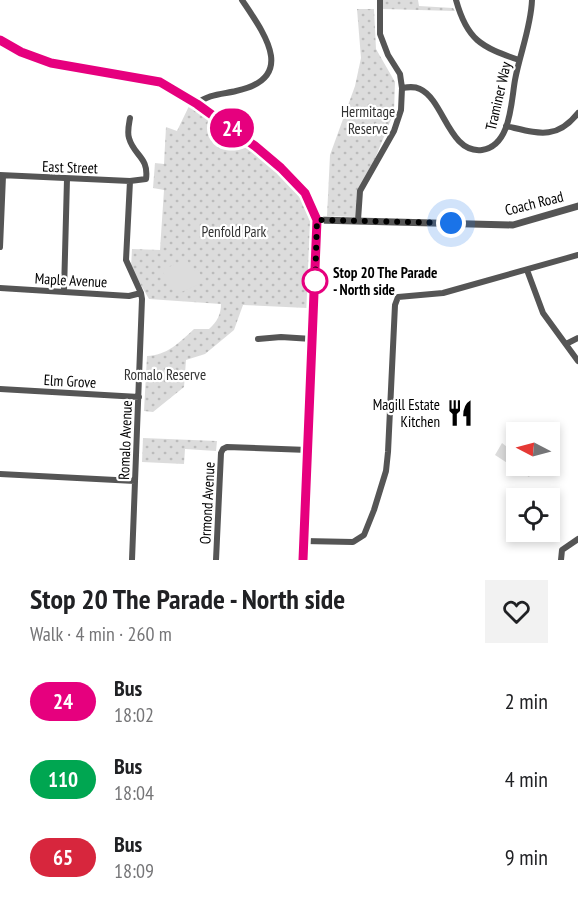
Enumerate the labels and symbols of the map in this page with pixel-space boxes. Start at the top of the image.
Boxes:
street label: Traminer Way [481,60,515,132]
park label: Hermitage Reserve [341,102,395,138]
line badge: 24 [205,108,259,148]
street label: East Street [42,157,98,177]
street label: Coach Road [503,187,565,219]
your location [436,208,466,238]
park label: Penfold Park [202,222,267,241]
place label: Stop 20 The Parade - North side [333,263,437,299]
marker: Stop 20 The Parade - North side [302,268,328,294]
street label: Maple Avenue [34,269,108,291]
park label: Romalo Reserve [124,365,206,384]
street label: Elm Grove [43,370,97,392]
place label: Magill Estate Kitchen [373,395,440,431]
restaurant icon: Magill Estate Kitchen [445,398,475,428]
street label: Romalo Avenue [114,400,136,480]
north arrow [506,422,560,476]
street label: Ormond Avenue [195,461,219,545]

